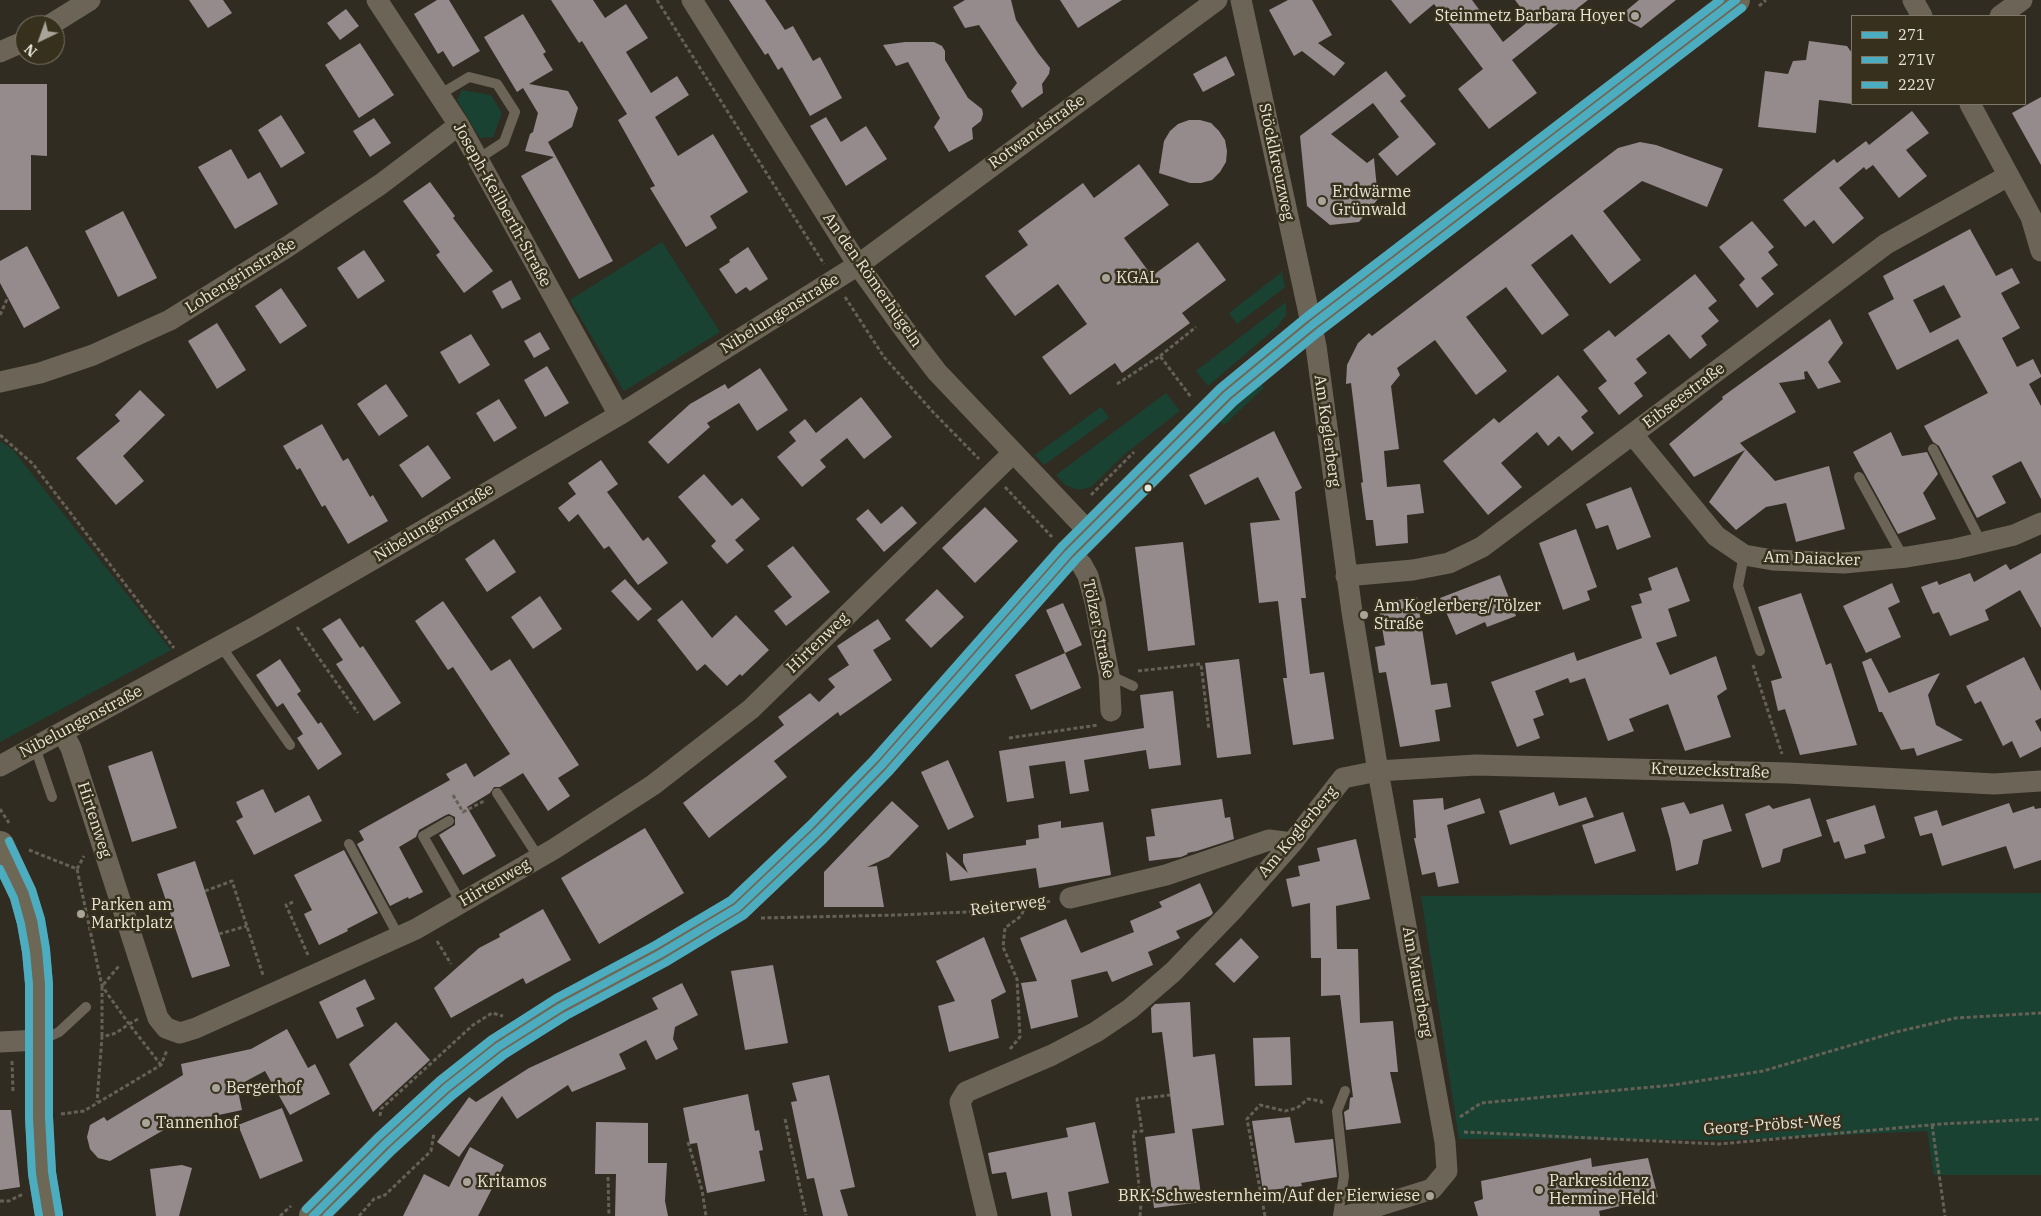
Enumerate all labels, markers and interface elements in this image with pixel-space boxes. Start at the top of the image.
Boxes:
place label: Steinmetz Barbara Hoyer [1435,6,1625,26]
marker: Steinmetz Barbara Hoyer [1629,10,1641,22]
north arrow [15,15,65,65]
legend [1851,15,2026,105]
text: 271 [1898,25,1925,44]
text: N [20,40,41,61]
text: 271V [1898,50,1935,69]
text: 222V [1898,75,1935,94]
street label: Rotwandstraße [985,91,1089,173]
street label: Stöcklkreuzweg [1254,102,1298,222]
street label: Joseph-Keilberth-Straße [449,120,555,290]
place label: Erdwärme Grünwald [1332,182,1411,220]
marker: Erdwärme Grünwald [1316,195,1328,207]
street label: An den Römerhügeln [818,209,926,351]
street label: Lohengrinstraße [182,234,300,318]
place label: KGAL [1116,268,1159,288]
street label: Nibelungenstraße [717,270,843,358]
marker: KGAL [1100,272,1112,284]
street label: Eibseestraße [1639,359,1729,433]
street label: Am Koglerberg [1310,374,1344,488]
street label: Nibelungenstraße [371,480,497,566]
unlabelled marker [1143,483,1153,493]
street label: Am Daiacker [1763,548,1861,570]
street label: Tölzer Straße [1078,578,1118,680]
place label: Am Koglerberg/Tölzer Straße [1374,596,1541,634]
street label: Hirtenweg [783,609,853,677]
marker: Am Koglerberg/Tölzer Straße [1358,609,1370,621]
street label: Nibelungenstraße [16,682,146,762]
street label: Kreuzeckstraße [1650,759,1770,783]
street label: Hirtenweg [73,780,115,860]
street label: Am Koglerberg [1254,782,1342,882]
street label: Hirtenweg [456,855,534,911]
street label: Reiterweg [969,892,1047,920]
place label: Parken am Marktplatz [91,895,173,933]
marker: Parken am Marktplatz [75,908,87,920]
street label: Am Mauerberg [1398,925,1436,1039]
place label: Bergerhof [226,1078,301,1098]
marker: Bergerhof [210,1082,222,1094]
street label: Georg-Pröbst-Weg [1703,1111,1841,1139]
place label: Tannenhof [156,1113,238,1133]
marker: Tannenhof [140,1117,152,1129]
place label: Parkresidenz Hermine Held [1549,1171,1656,1209]
place label: Kritamos [477,1172,547,1192]
marker: Kritamos [461,1176,473,1188]
marker: Parkresidenz Hermine Held [1533,1184,1545,1196]
place label: BRK-Schwesternheim/Auf der Eierwiese [1118,1186,1420,1206]
marker: BRK-Schwesternheim/Auf der Eierwiese [1424,1190,1436,1202]

